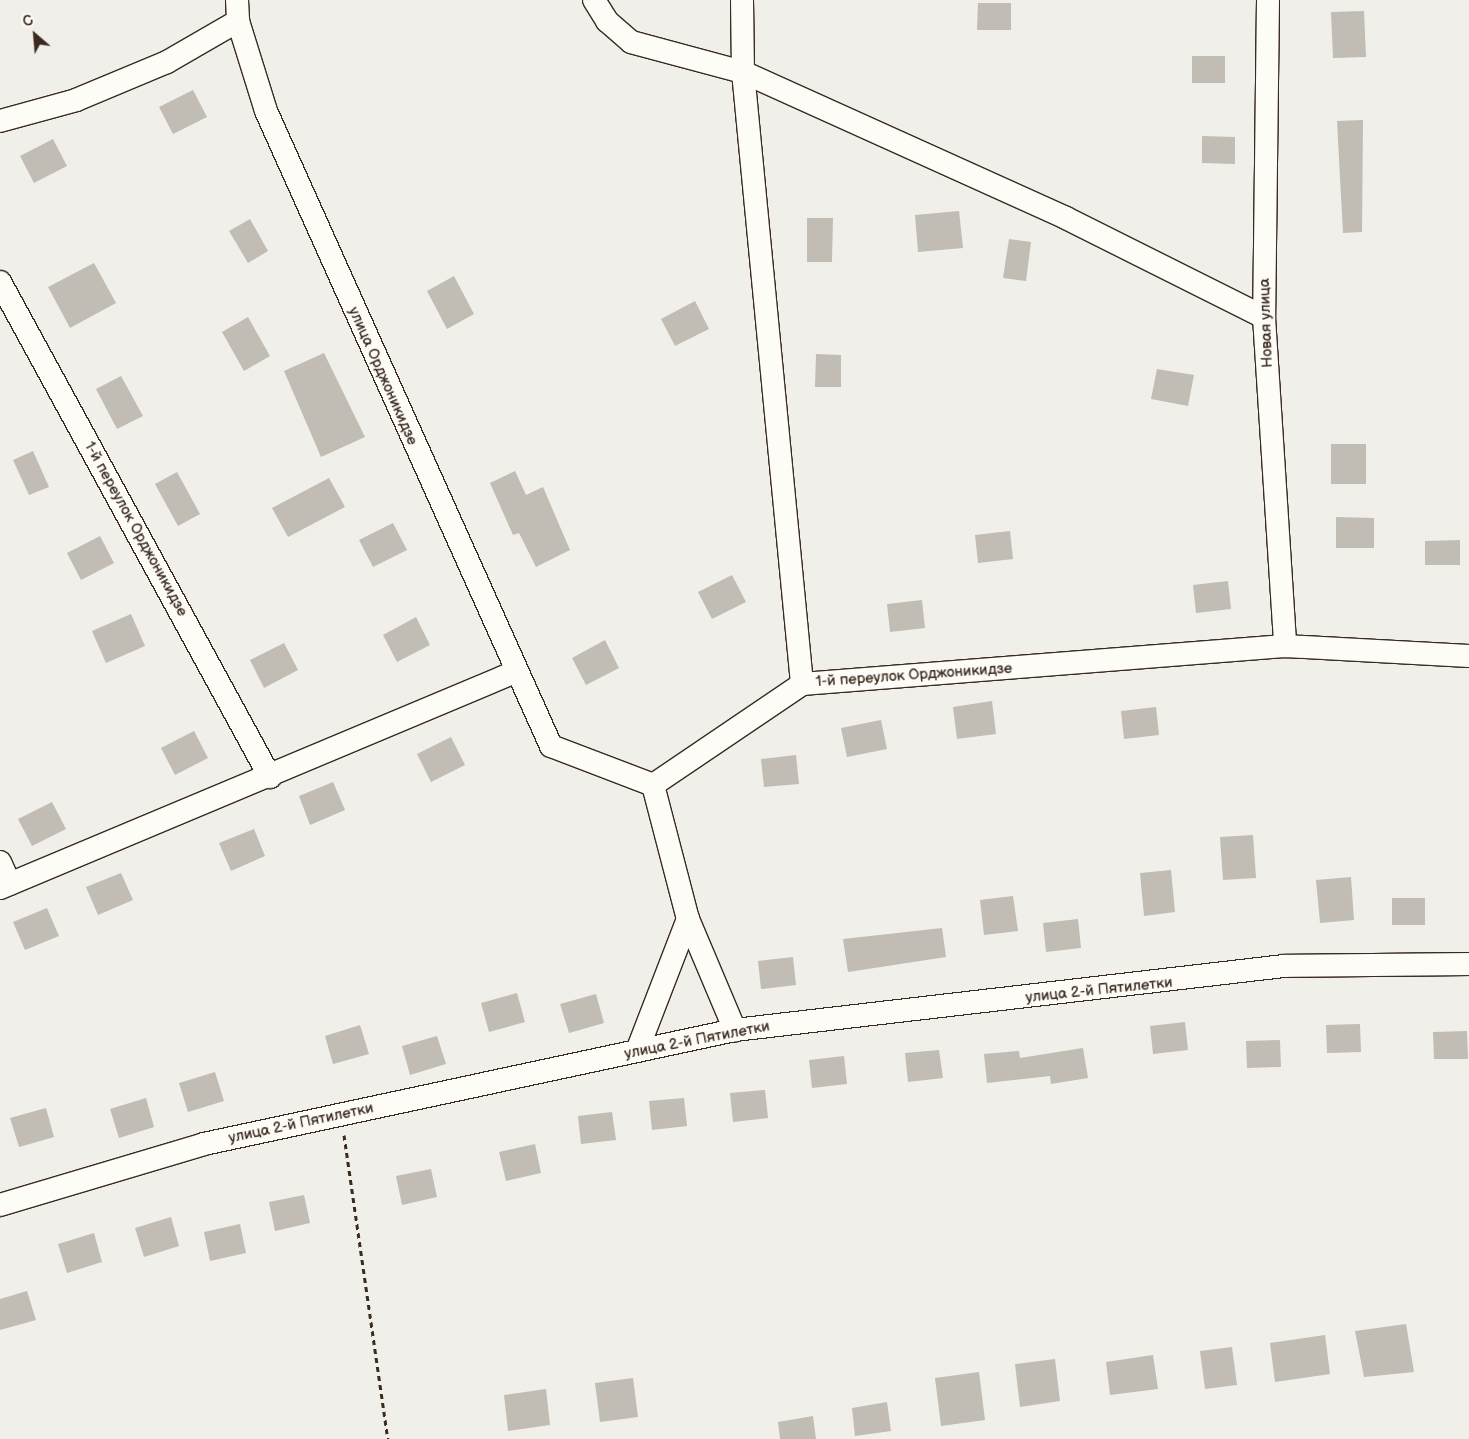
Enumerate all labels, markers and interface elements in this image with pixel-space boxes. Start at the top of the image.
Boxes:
north arrow [10,10,60,60]
text: С [20,11,36,31]
street label: Новая улица [1255,278,1277,368]
street label: улица Орджоникидзе [344,304,422,448]
street label: 1-й переулок Орджоникидзе [80,439,192,619]
street label: 1-й переулок Орджоникидзе [815,659,1013,691]
street label: улица 2-й Пятилетки [1025,973,1173,1007]
street label: улица 2-й Пятилетки [623,1017,771,1063]
street label: улица 2-й Пятилетки [227,1099,375,1147]

